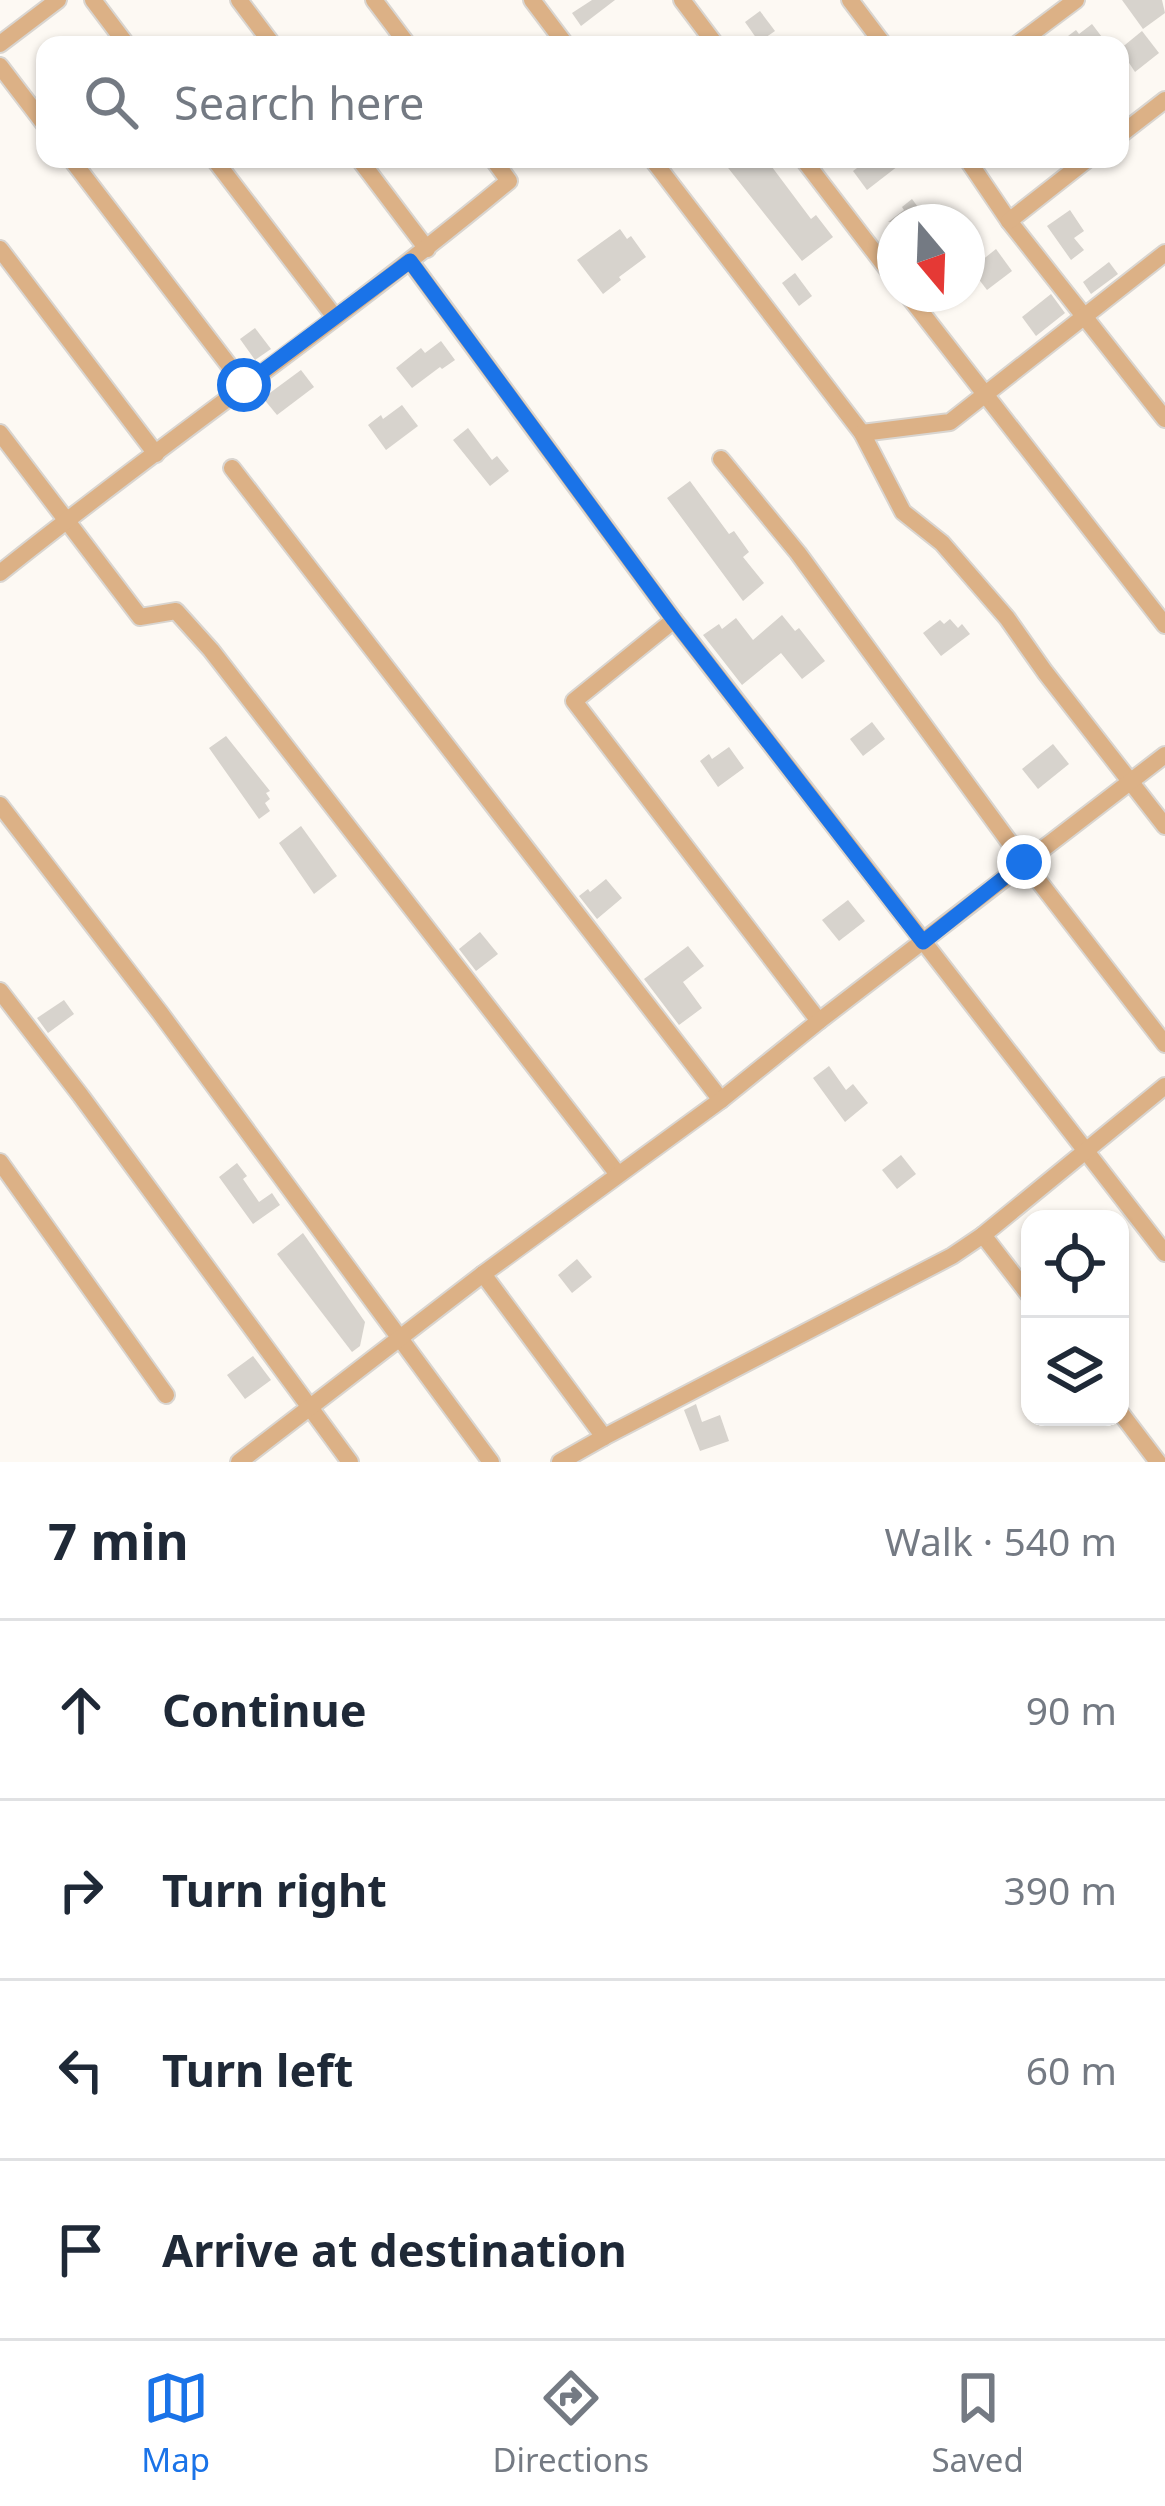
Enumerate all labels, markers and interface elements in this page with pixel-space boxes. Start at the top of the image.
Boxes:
search box [36,36,1129,168]
icon: search [78,69,144,135]
text: Search here [174,72,424,133]
north arrow [877,204,985,312]
route start [217,358,271,412]
route end [997,835,1051,889]
map controls [1021,1210,1129,1426]
button: locate [1021,1210,1129,1318]
button: layers [1021,1318,1129,1426]
text: 7 min [48,1505,189,1575]
text: Walk · 540 m [884,1514,1117,1567]
icon: ahead [48,1677,114,1743]
text: Continue [162,1679,367,1740]
text: 90 m [1026,1683,1117,1736]
icon: right [48,1857,114,1923]
text: Turn right [162,1859,387,1920]
text: 390 m [1003,1863,1117,1916]
icon: left [48,2037,114,2103]
text: Turn left [162,2039,353,2100]
text: 60 m [1026,2043,1117,2096]
icon: arrive [48,2217,114,2283]
text: Arrive at destination [162,2219,627,2280]
tab: Map [141,2365,210,2482]
tab: Directions [492,2365,649,2482]
tab: Saved [931,2365,1024,2482]

